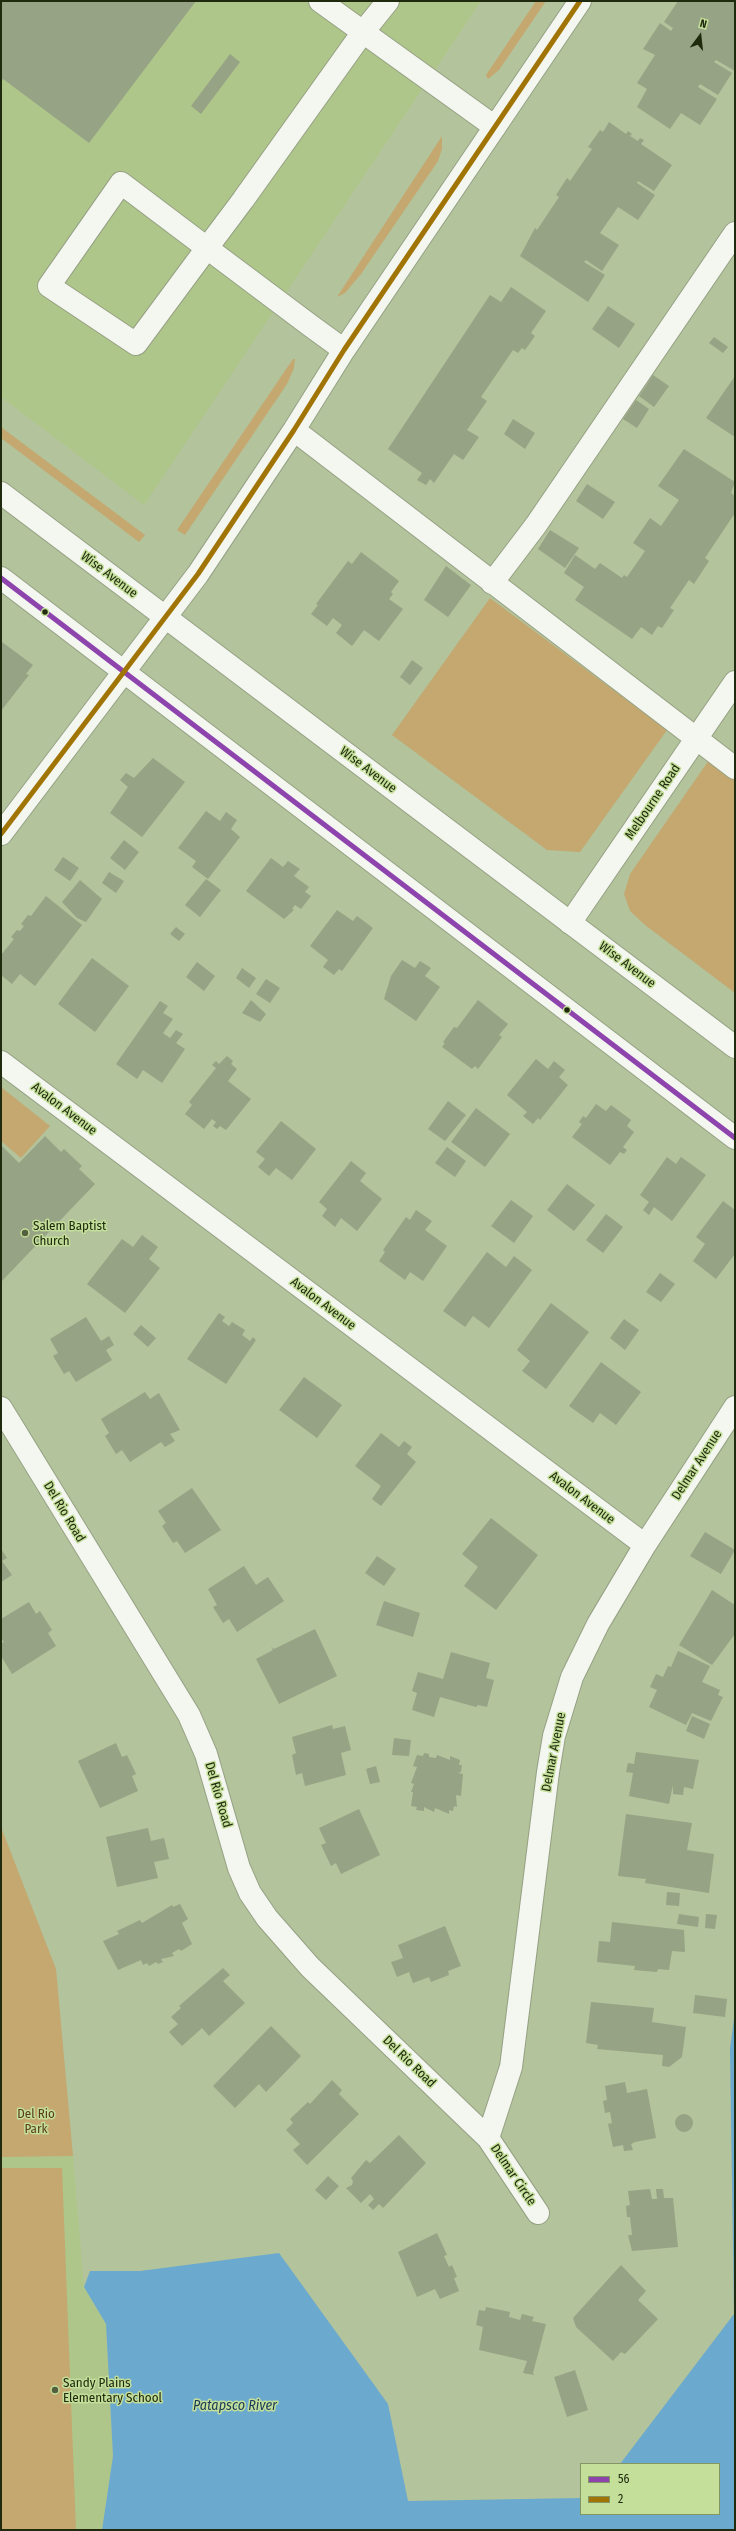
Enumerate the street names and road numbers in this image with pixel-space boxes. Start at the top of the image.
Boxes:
street label: Wise Avenue [78,549,140,601]
street label: Wise Avenue [337,744,399,796]
street label: Melbourne Road [622,761,684,843]
street label: Wise Avenue [596,939,658,991]
street label: Avalon Avenue [28,1079,100,1139]
street label: Avalon Avenue [287,1274,359,1334]
street label: Delmar Avenue [669,1427,725,1503]
street label: Avalon Avenue [546,1468,618,1528]
street label: Del Rio Road [40,1479,88,1545]
street label: Delmar Avenue [539,1711,569,1793]
street label: Del Rio Road [201,1760,235,1830]
street label: Del Rio Road [379,2033,439,2091]
street label: Delmar Circle [487,2141,539,2209]

